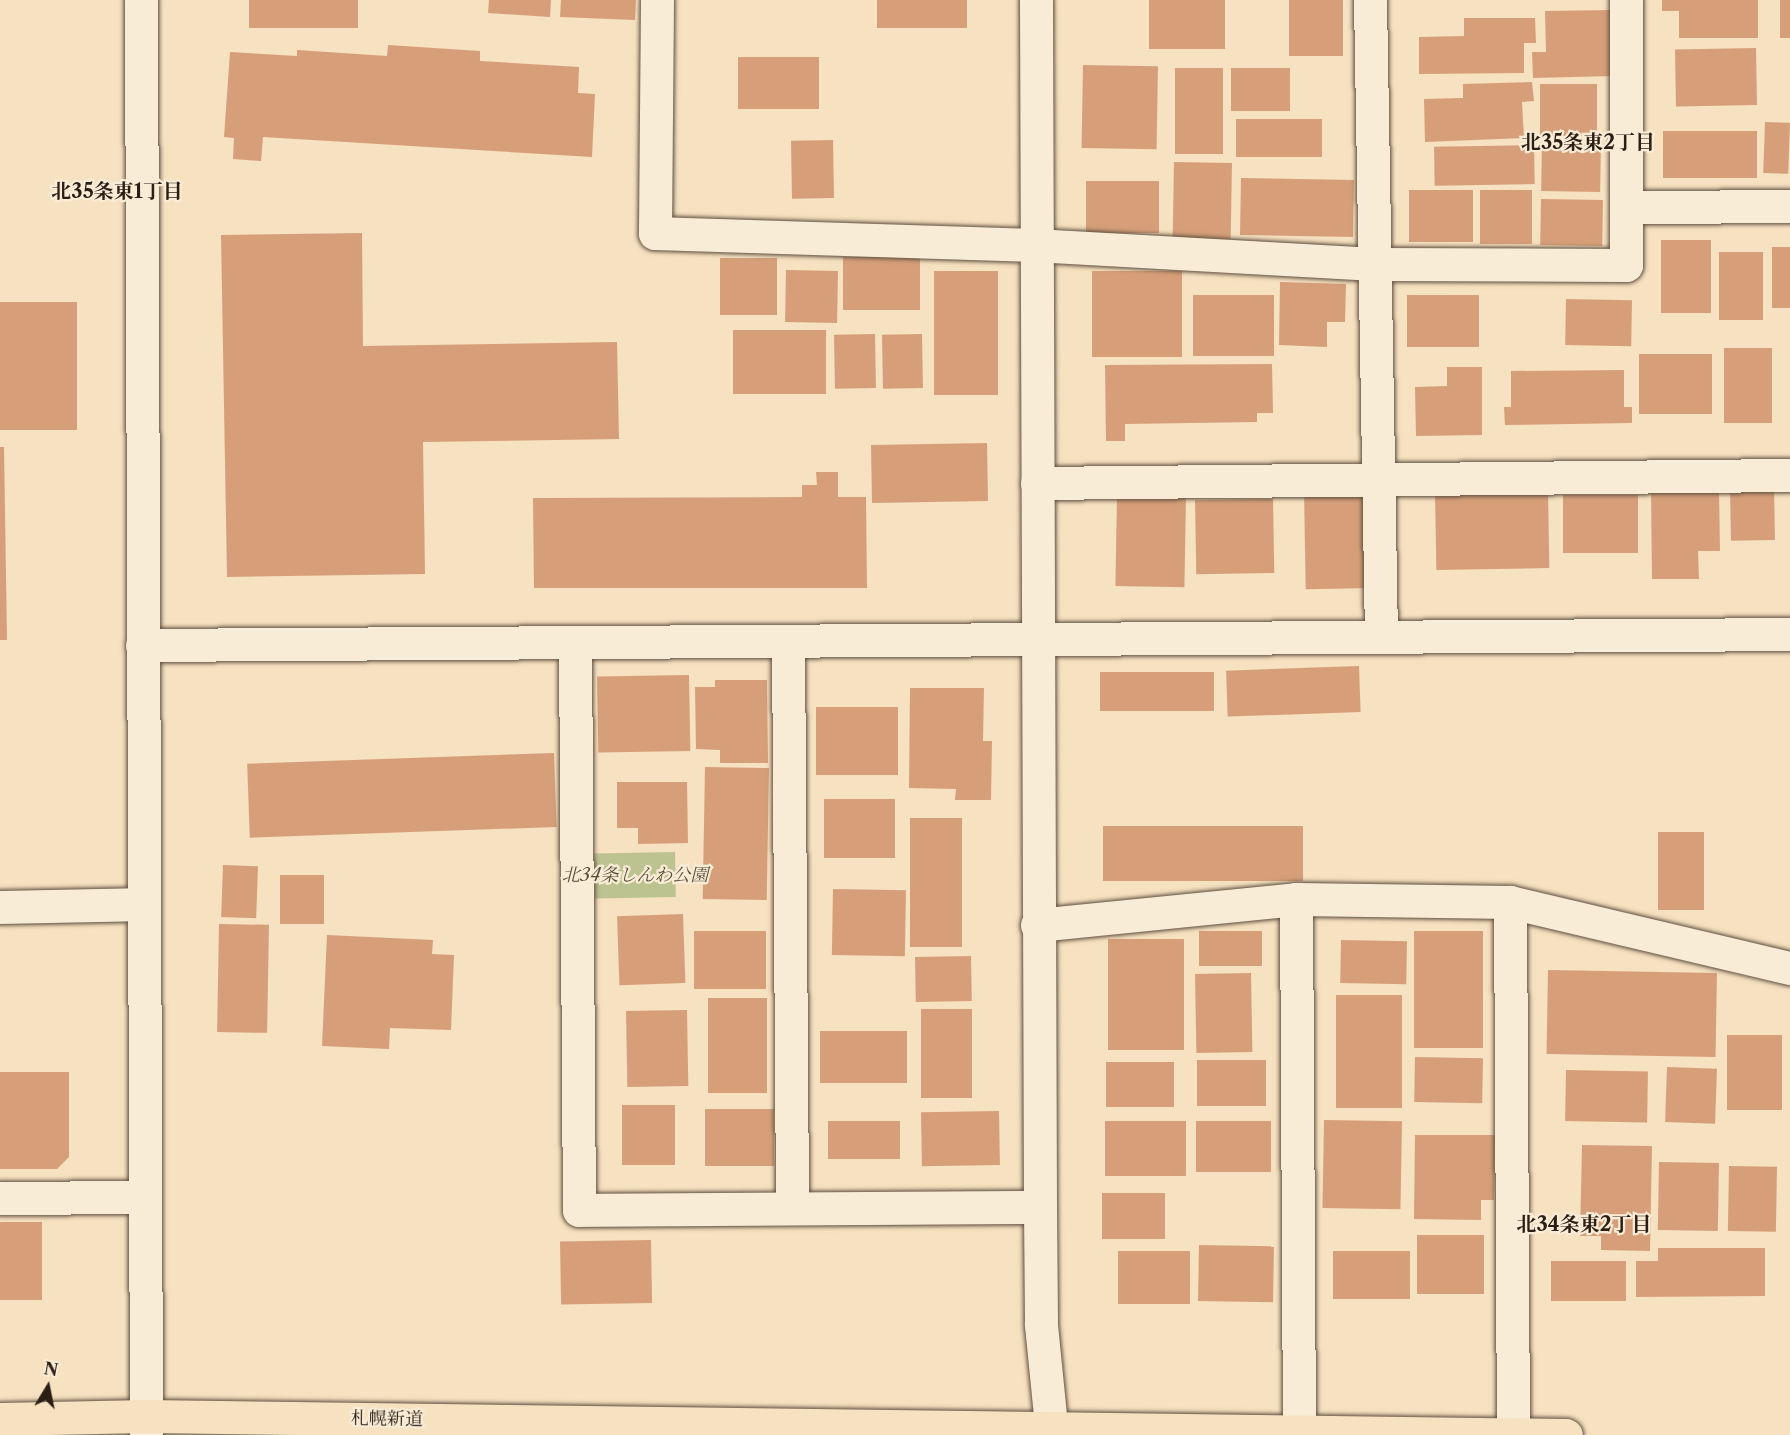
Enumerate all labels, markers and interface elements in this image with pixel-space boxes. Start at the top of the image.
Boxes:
district label: 北35条東2丁目 [1521,130,1655,154]
district label: 北35条東1丁目 [51,179,183,203]
park label: 北34条しんわ公園 [562,864,708,886]
district label: 北34条東2丁目 [1517,1212,1651,1236]
north arrow [18,1357,78,1417]
text: N [43,1358,60,1380]
street label: 札幌新道 [351,1408,423,1430]

